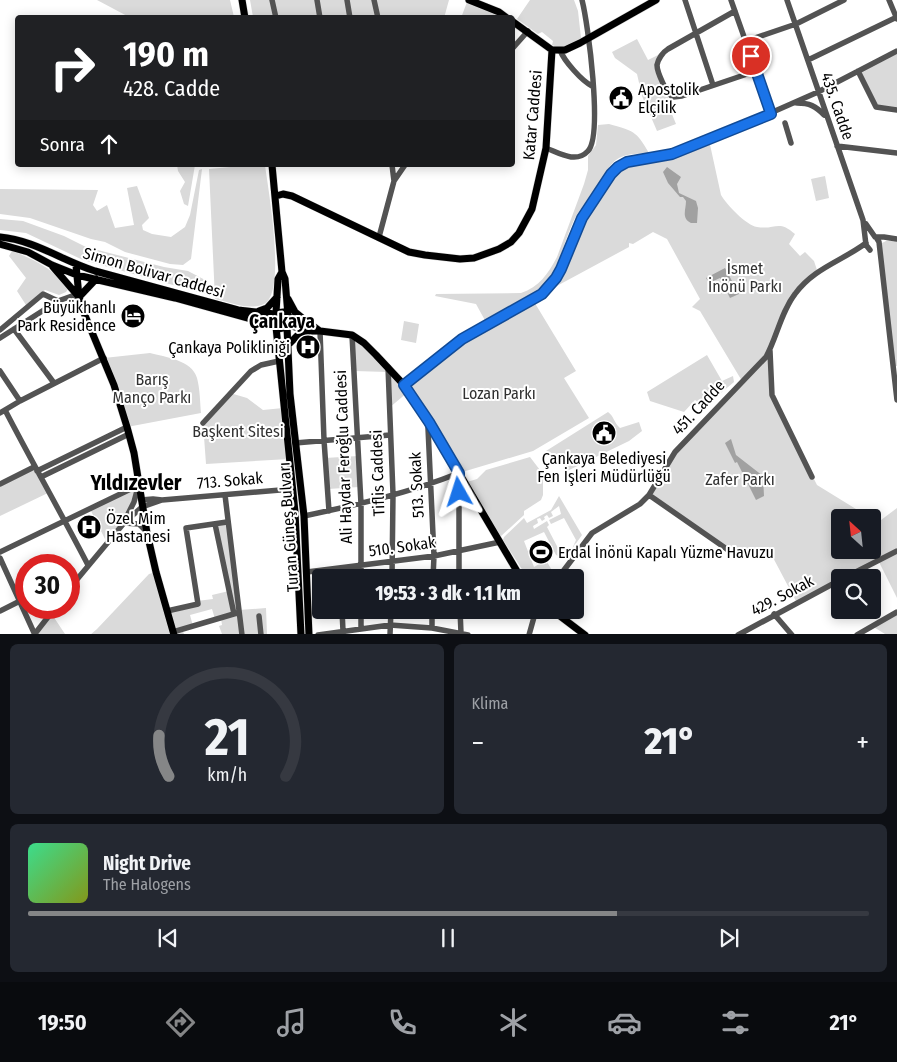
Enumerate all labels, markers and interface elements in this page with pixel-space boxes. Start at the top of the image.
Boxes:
text: 190 m [123,33,209,75]
icon: right [40,35,105,100]
pin [730,35,772,77]
icon: arrive [737,42,765,70]
street label: Katar Caddesi [519,69,546,161]
street label: 435. Cadde [817,70,858,142]
text: 428. Cadde [123,75,220,102]
place label: Apostolik Elçilik [638,80,700,117]
public building icon: Apostolik Elçilik [608,85,634,111]
icon: ahead [95,130,123,158]
text: Sonra [40,133,85,156]
street label: Simon Bolivar Caddesi [81,243,227,302]
park label: İsmet İnönü Parkı [708,259,782,296]
place label: Büyükhanlı Park Residence [17,298,116,335]
hotel icon: Büyükhanlı Park Residence [120,303,146,329]
district label: Çankaya [249,310,315,334]
hospital icon: Çankaya Polikliniği [295,334,321,360]
place label: Çankaya Polikliniği [168,338,290,358]
park label: Barış Manço Parkı [113,370,191,407]
street label: Ali Haydar Feroğlu Caddesi [331,370,356,544]
street label: 451. Cadde [668,376,729,439]
park label: Lozan Parkı [462,384,536,403]
public building icon: Çankaya Belediyesi Fen İşleri Müdürlüğü [591,420,617,446]
park label: Başkent Sitesi [192,422,284,441]
street label: Tiflis Caddesi [366,429,389,517]
place label: Çankaya Belediyesi Fen İşleri Müdürlüğü [537,449,671,486]
street label: 513. Sokak [405,451,428,518]
street label: Turan Güneş Bulvarı [274,461,303,593]
position arrow [432,465,484,517]
street label: 713. Sokak [196,468,264,493]
district label: Yıldızevler [89,470,182,496]
park label: Zafer Parkı [705,470,775,489]
place label: Özel Mim Hastanesi [106,509,170,546]
north arrow [831,509,881,559]
map controls [831,509,881,619]
hospital icon: Özel Mim Hastanesi [76,514,102,540]
street label: 510. Sokak [367,532,437,561]
sports icon: Erdal İnönü Kapalı Yüzme Havuzu [528,539,554,565]
place label: Erdal İnönü Kapalı Yüzme Havuzu [558,543,774,562]
speed limit sign: 30 [15,554,80,619]
button: search [831,569,881,619]
street label: 429. Sokak [748,571,817,620]
text: 19:53 · 3 dk · 1.1 km [375,582,521,605]
text: Klima [472,694,508,713]
text: 21 [203,706,249,769]
text: 21° [644,718,696,764]
text: − [472,726,484,759]
text: + [856,726,869,759]
text: km/h [207,764,247,786]
text: Night Drive [103,852,191,875]
text: The Halogens [103,875,191,894]
icon: previous [154,924,182,952]
icon: pause [434,924,462,952]
icon: next [715,924,743,952]
icon: directions [163,1005,198,1040]
icon: music [274,1005,309,1040]
icon: phone [385,1005,420,1040]
icon: climate [496,1005,531,1040]
icon: car [607,1005,642,1040]
icon: filters [718,1005,753,1040]
text: 19:50 [38,1009,87,1036]
text: 21° [829,1009,859,1036]

